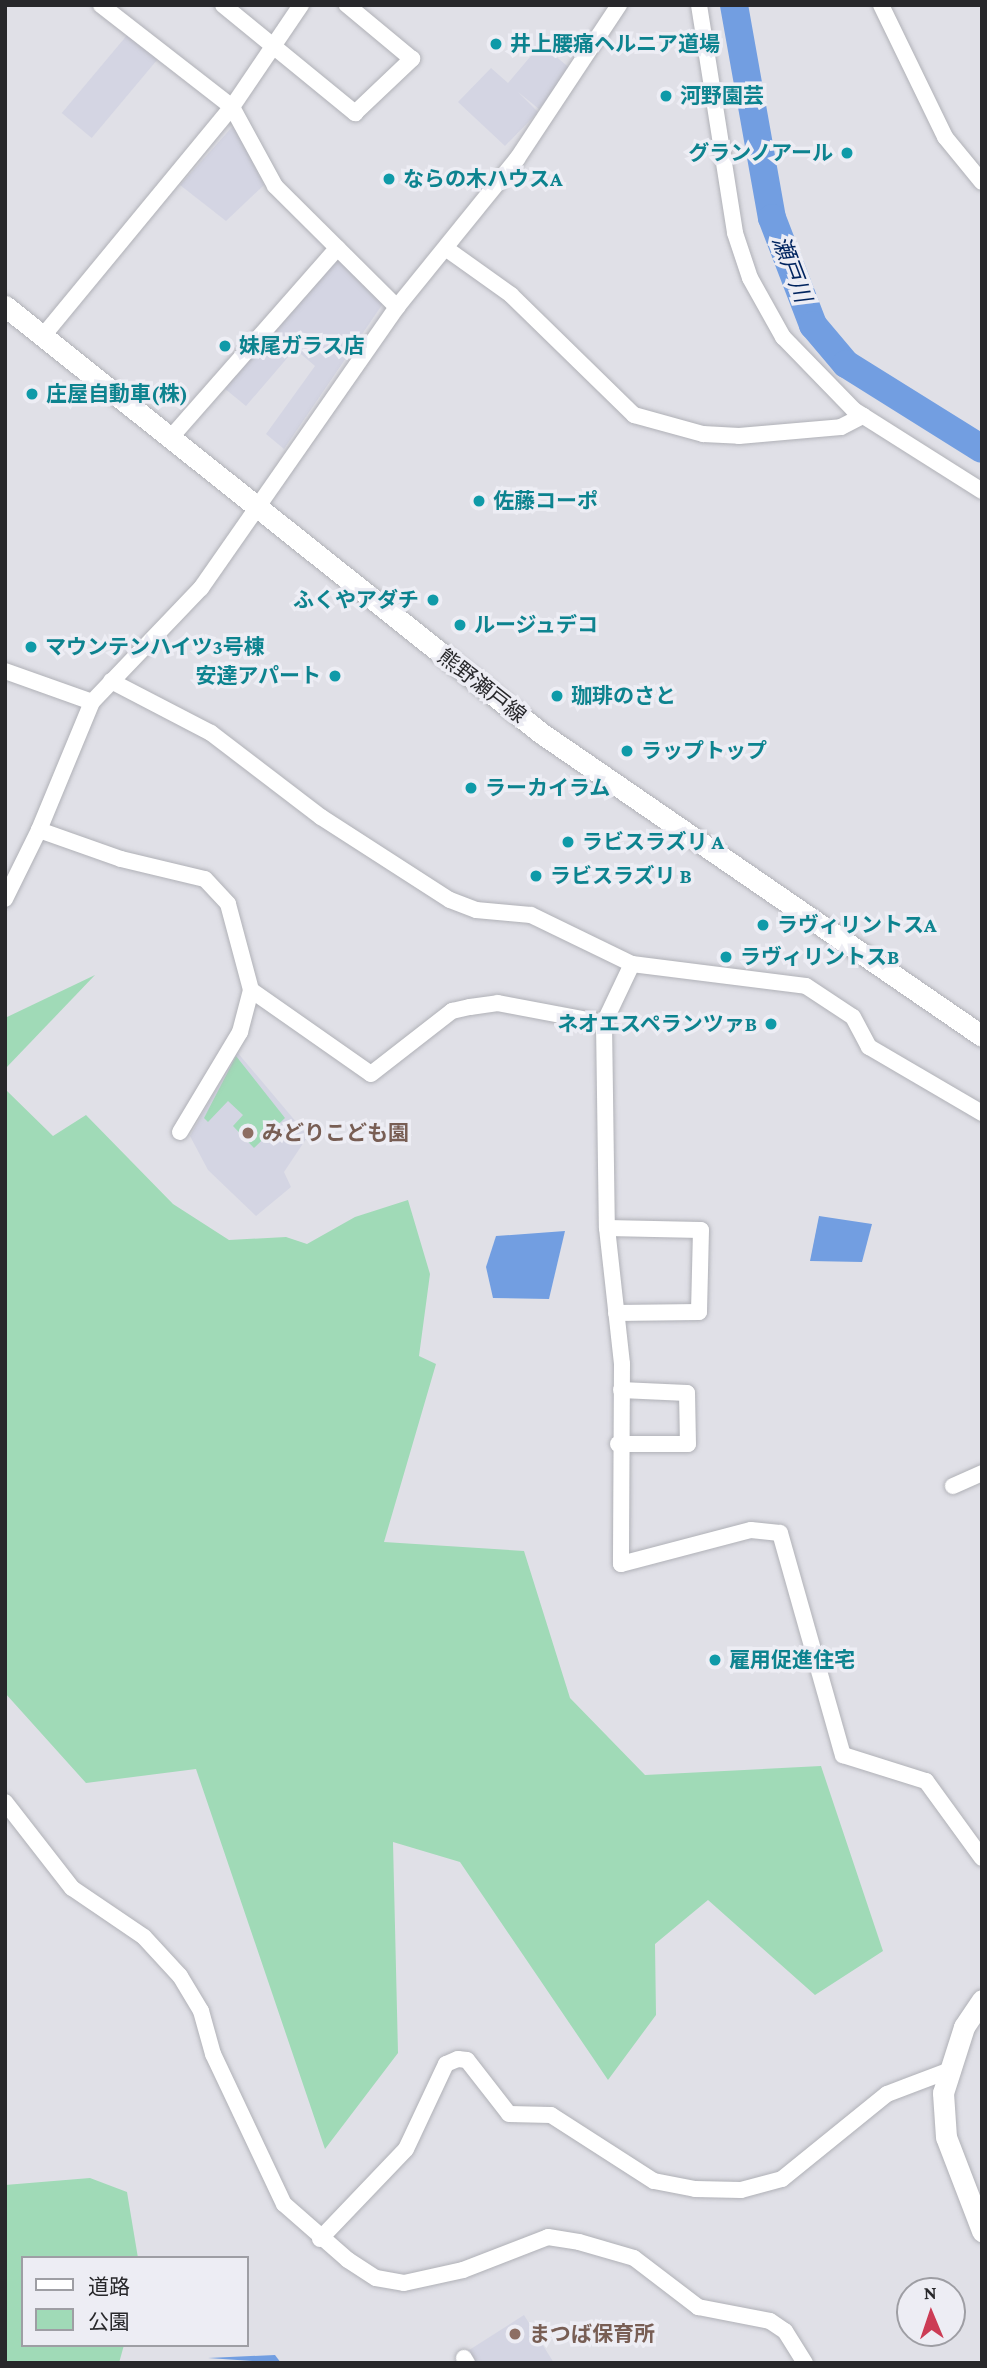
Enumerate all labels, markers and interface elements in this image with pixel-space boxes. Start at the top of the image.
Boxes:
place label: 井上腰痛ヘルニア道場 [510,31,720,57]
marker: 井上腰痛ヘルニア道場 [488,36,504,52]
place label: 河野園芸 [680,83,764,109]
marker: 河野園芸 [658,88,674,104]
place label: グランノアール [687,140,833,166]
marker: グランノアール [839,145,855,161]
place label: ならの木ハウスA [403,166,562,192]
marker: ならの木ハウスA [381,171,397,187]
water label: 瀬戸川 [767,232,817,306]
place label: 妹尾ガラス店 [239,333,365,359]
marker: 妹尾ガラス店 [217,338,233,354]
place label: 庄屋自動車(株) [46,381,188,407]
marker: 庄屋自動車(株) [24,386,40,402]
place label: 佐藤コーポ [493,488,598,514]
marker: 佐藤コーポ [471,493,487,509]
place label: ふくやアダチ [293,587,419,613]
marker: ふくやアダチ [425,592,441,608]
place label: ルージュデコ [474,612,600,638]
marker: ルージュデコ [452,617,468,633]
place label: マウンテンハイツ3号棟 [45,634,265,660]
marker: マウンテンハイツ3号棟 [23,639,39,655]
street label: 熊野瀬戸線 [433,644,531,728]
place label: 安達アパート [195,663,321,689]
marker: 安達アパート [327,668,343,684]
place label: 珈琲のさと [571,683,676,709]
marker: 珈琲のさと [549,688,565,704]
place label: ラップトップ [641,738,767,764]
marker: ラップトップ [619,743,635,759]
place label: ラーカイラム [485,775,611,801]
marker: ラーカイラム [463,780,479,796]
place label: ラビスラズリ A [582,829,725,855]
marker: ラビスラズリ A [560,834,576,850]
place label: ラビスラズリ B [550,863,692,889]
marker: ラビスラズリ B [528,868,544,884]
place label: ラヴィリントスA [777,912,936,938]
marker: ラヴィリントスA [755,917,771,933]
place label: ラヴィリントスB [740,944,899,970]
marker: ラヴィリントスB [718,949,734,965]
place label: ネオエスペランツァB [556,1011,757,1037]
marker: ネオエスペランツァB [763,1016,779,1032]
place label: みどりこども園 [262,1120,409,1146]
marker: みどりこども園 [240,1125,256,1141]
place label: 雇用促進住宅 [729,1647,855,1673]
marker: 雇用促進住宅 [707,1652,723,1668]
legend [21,2256,248,2347]
text: 道路 [88,2275,130,2299]
north arrow [896,2277,966,2347]
text: N [923,2282,937,2303]
text: 公園 [88,2310,130,2334]
place label: まつば保育所 [529,2321,655,2347]
marker: まつば保育所 [507,2326,523,2342]

